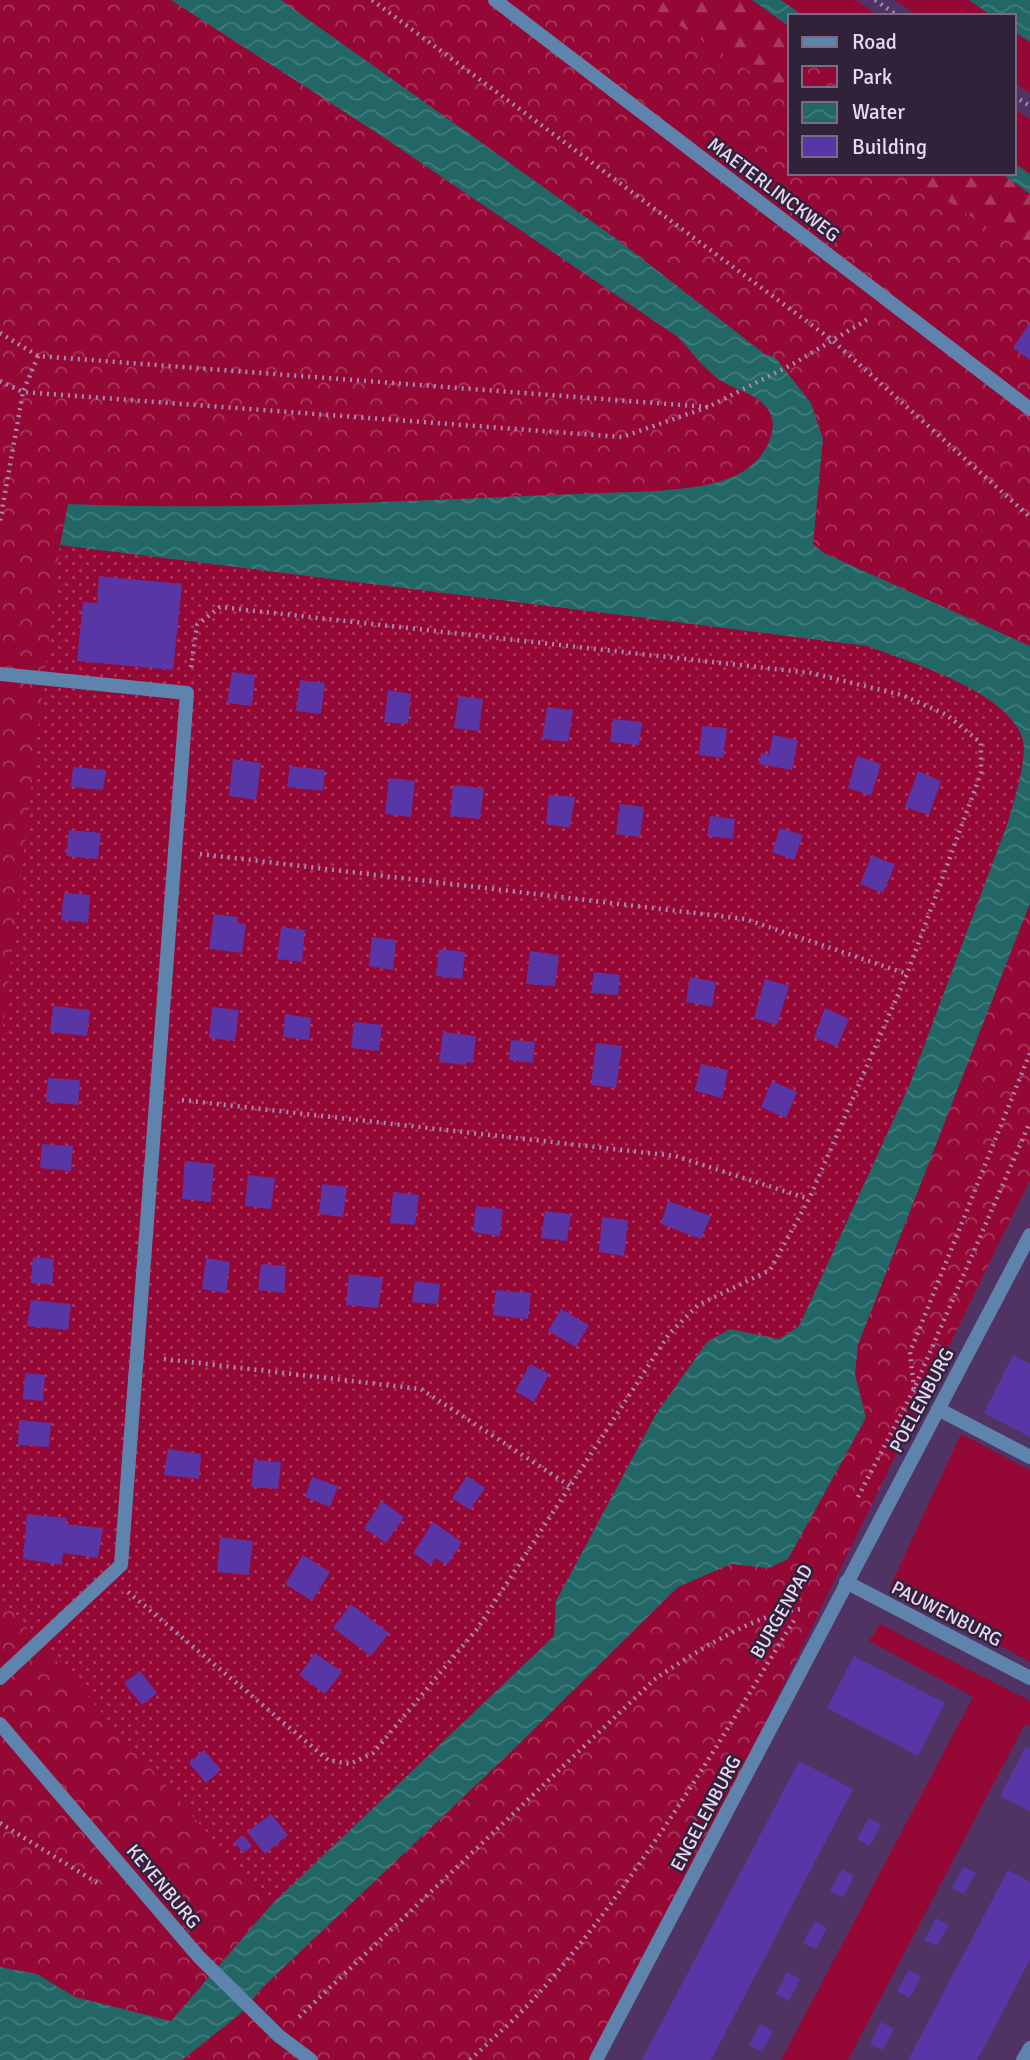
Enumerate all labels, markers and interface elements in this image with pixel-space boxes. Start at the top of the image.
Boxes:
legend [788,14,1016,175]
text: Road [852,29,897,55]
text: Park [852,64,893,90]
text: Water [852,99,905,125]
street label: MAETERLINCKWEG [703,132,844,247]
text: Building [852,134,927,160]
street label: POELENBURG [884,1344,959,1457]
street label: BURGENPAD [745,1560,818,1663]
street label: PAUWENBURG [887,1576,1006,1652]
street label: ENGELENBURG [665,1752,746,1875]
street label: KEYENBURG [121,1840,205,1934]

